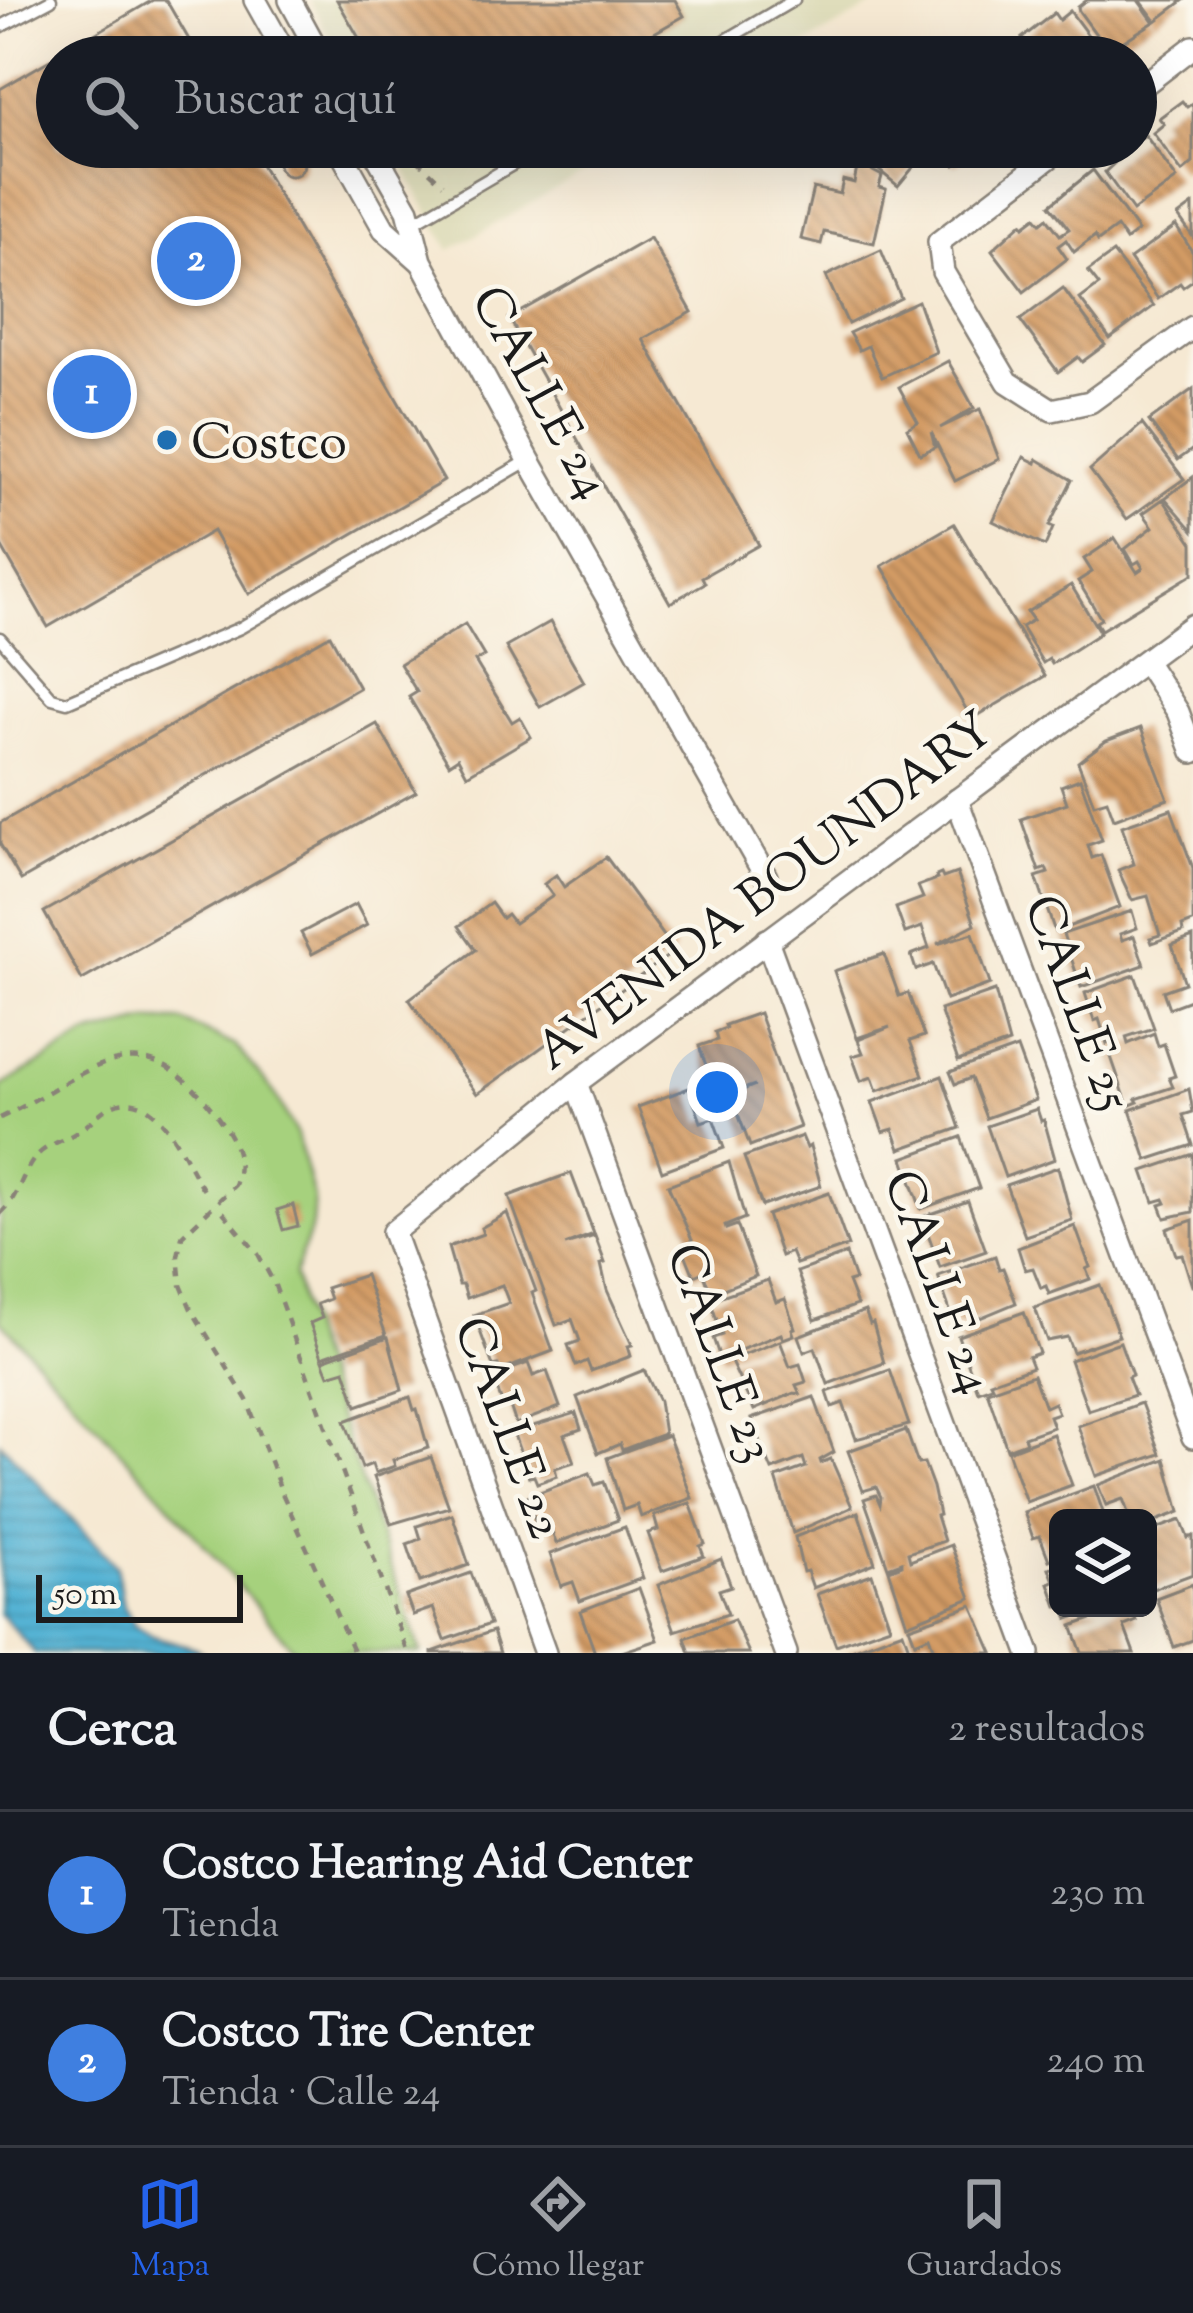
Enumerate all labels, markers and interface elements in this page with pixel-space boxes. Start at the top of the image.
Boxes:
search box [36,36,1157,168]
icon: search [78,69,144,135]
text: Buscar aquí [174,70,396,135]
pin: 2 [157,216,235,306]
street label: CALLE 24 [450,274,627,513]
pin: 1 [53,349,131,439]
place label: Costco [191,409,347,482]
marker: Costco [154,427,180,453]
street label: AVENIDA BOUNDARY [522,697,1011,1090]
street label: CALLE 25 [1002,886,1148,1122]
your location [687,1062,747,1122]
street label: CALLE 24 [862,1161,1010,1405]
street label: CALLE 23 [645,1234,791,1473]
street label: CALLE 22 [432,1308,580,1550]
map controls [1049,1509,1157,1617]
button: layers [1049,1509,1157,1617]
scale bar [36,1569,243,1622]
text: 50 m [54,1572,117,1620]
text: Cerca [48,1695,177,1768]
text: 2 resultados [948,1703,1145,1759]
text: Costco Hearing Aid Center [162,1834,693,1899]
text: 1 [80,1867,94,1923]
text: 230 m [1050,1867,1145,1923]
text: Tienda [162,1899,279,1955]
text: Costco Tire Center [162,2002,534,2067]
text: 2 [78,2035,96,2091]
text: 240 m [1046,2035,1145,2091]
text: Tienda · Calle 24 [162,2067,440,2123]
tab: Mapa [131,2171,210,2291]
tab: Cómo llegar [472,2171,644,2291]
tab: Guardados [906,2171,1062,2291]

